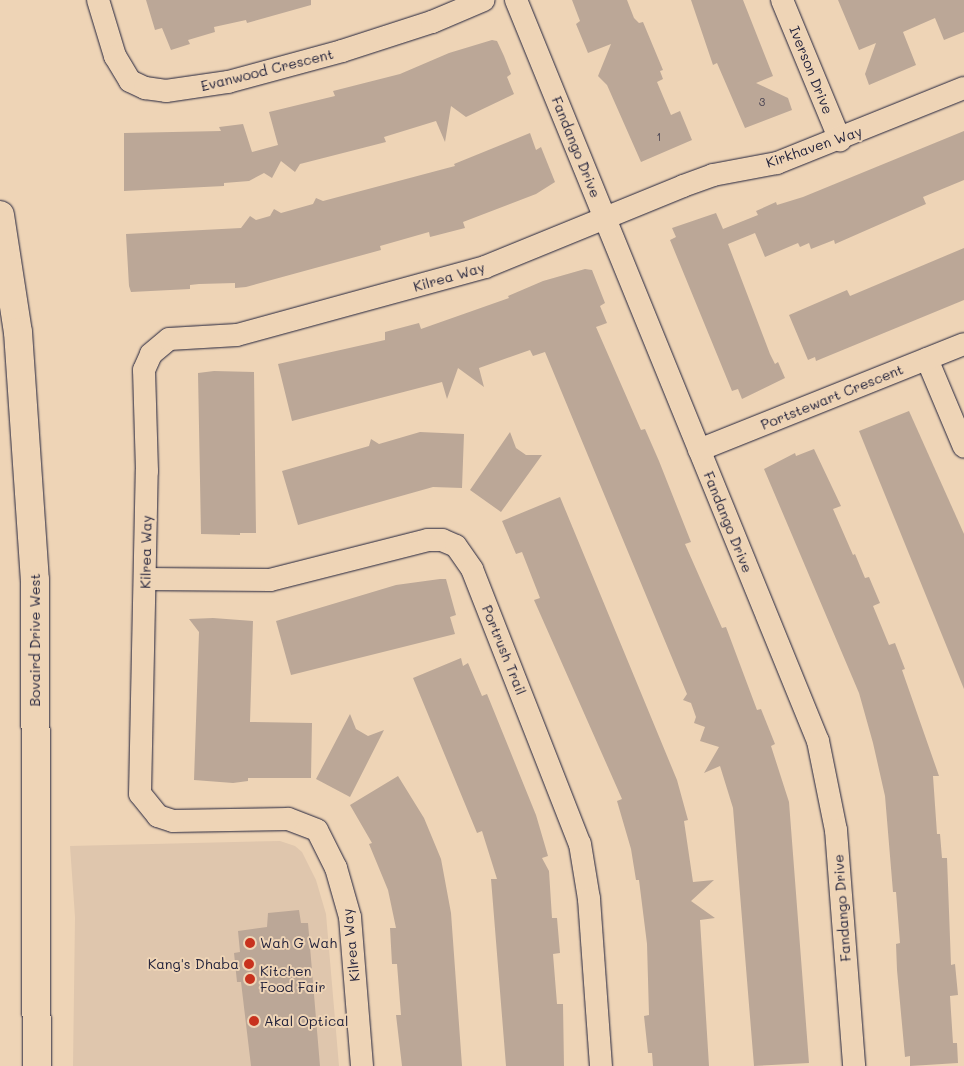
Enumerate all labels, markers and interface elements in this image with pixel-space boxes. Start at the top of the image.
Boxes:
street label: Iverson Drive [786,23,836,117]
street label: Evanwood Crescent [199,45,335,95]
street label: Fandango Drive [548,94,604,200]
house number: 3 [759,95,765,109]
street label: Kirkhaven Way [764,123,864,171]
house number: 1 [657,130,661,144]
street label: Kilrea Way [411,259,487,295]
street label: Portstewart Crescent [758,361,906,433]
street label: Fandango Drive [700,469,756,575]
street label: Kilrea Way [137,515,155,589]
street label: Bovaird Drive West [27,573,43,707]
street label: Portrush Trail [478,603,530,697]
street label: Fandango Drive [830,854,854,962]
street label: Kilrea Way [339,908,363,982]
place label: Wah G Wah [260,935,337,951]
marker: Wah G Wah [244,937,256,949]
place label: Kang's Dhaba [148,956,239,972]
marker: Kang's Dhaba [243,958,255,970]
place label: Kitchen Food Fair [260,963,326,996]
marker: Kitchen Food Fair [244,973,256,985]
place label: Akal Optical [264,1013,348,1029]
marker: Akal Optical [248,1015,260,1027]

